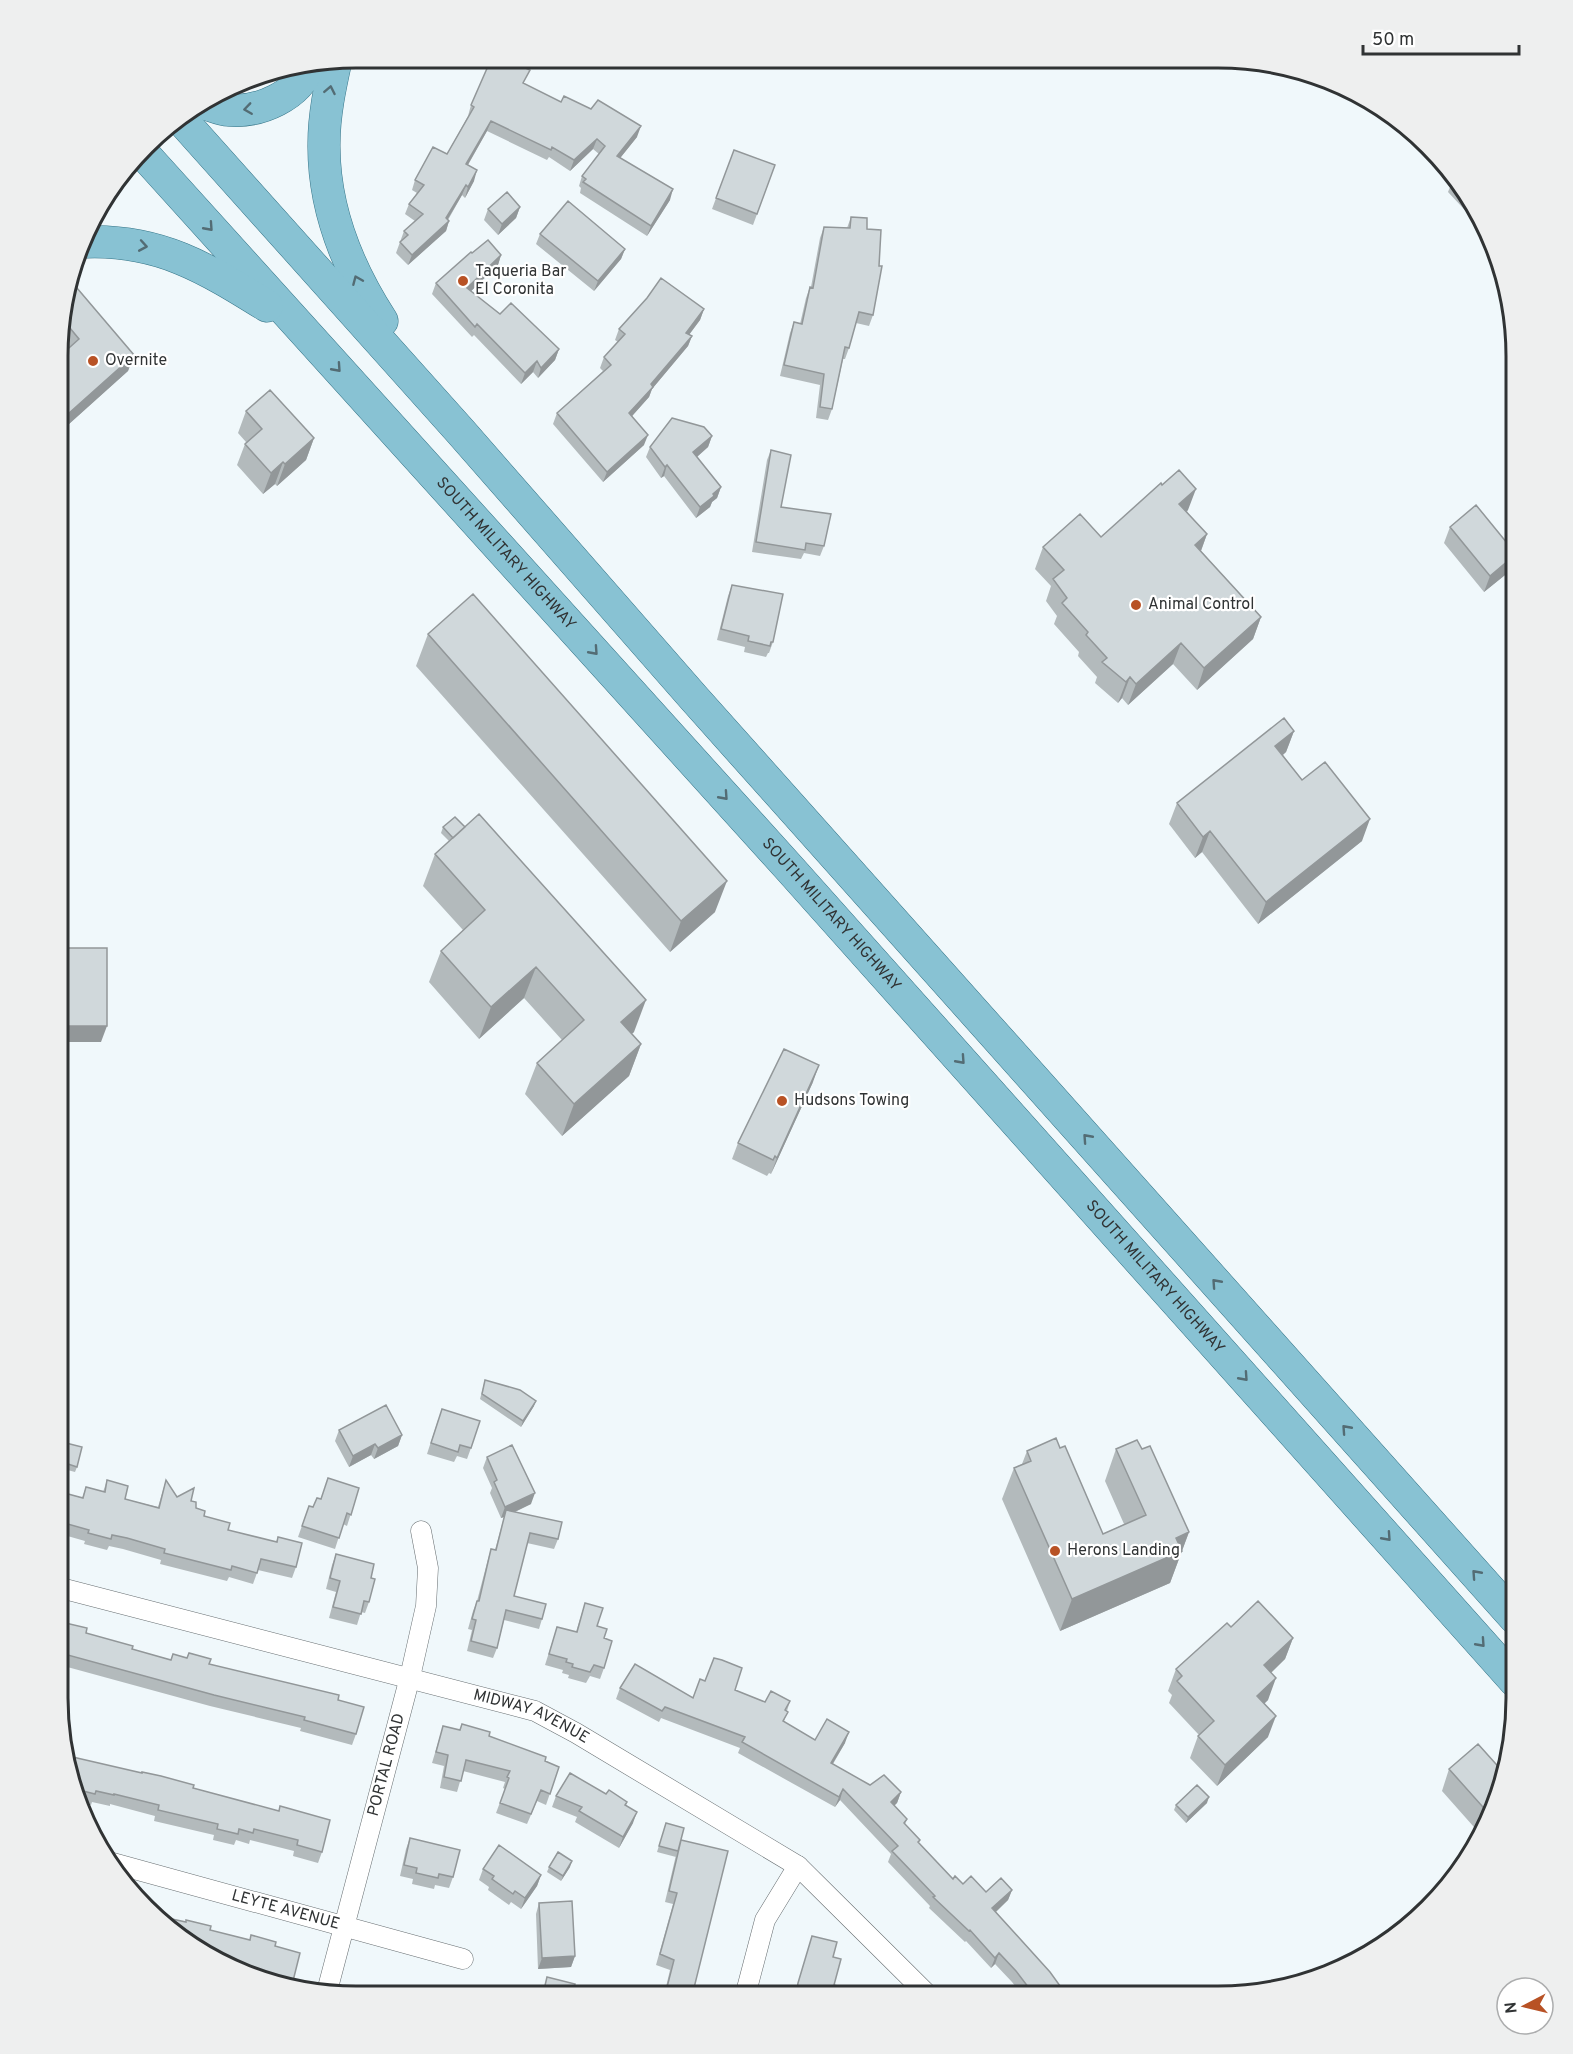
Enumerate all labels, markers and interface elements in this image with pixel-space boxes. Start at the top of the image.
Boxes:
scale bar [1363,18,1519,56]
text: 50 m [1372,29,1414,52]
one-way arrow [323,85,336,95]
one-way arrow [244,102,253,114]
one-way arrow [202,220,213,230]
one-way arrow [137,239,147,252]
place label: Taqueria Bar El Coronita [475,262,567,300]
marker: Taqueria Bar El Coronita [456,274,470,288]
one-way arrow [352,275,364,286]
place label: Overnite [105,351,167,371]
marker: Overnite [86,354,100,368]
one-way arrow [330,361,341,372]
street label: SOUTH MILITARY HIGHWAY [431,473,580,635]
place label: Animal Control [1148,595,1254,615]
marker: Animal Control [1129,598,1143,612]
one-way arrow [587,644,598,654]
one-way arrow [717,789,728,799]
street label: SOUTH MILITARY HIGHWAY [757,834,905,996]
one-way arrow [954,1053,965,1064]
place label: Hudsons Towing [794,1091,909,1111]
marker: Hudsons Towing [775,1094,789,1108]
one-way arrow [1083,1134,1094,1145]
street label: SOUTH MILITARY HIGHWAY [1081,1196,1229,1358]
one-way arrow [1212,1280,1223,1290]
one-way arrow [1237,1371,1248,1381]
one-way arrow [1342,1425,1353,1436]
one-way arrow [1380,1530,1391,1541]
place label: Herons Landing [1067,1541,1180,1561]
marker: Herons Landing [1048,1544,1062,1558]
one-way arrow [1472,1570,1483,1581]
one-way arrow [1474,1636,1485,1647]
street label: MIDWAY AVENUE [471,1685,593,1749]
street label: PORTAL ROAD [364,1711,410,1818]
street label: LEYTE AVENUE [229,1886,342,1935]
north arrow [1495,1976,1555,2036]
text: N [1501,2001,1523,2015]

